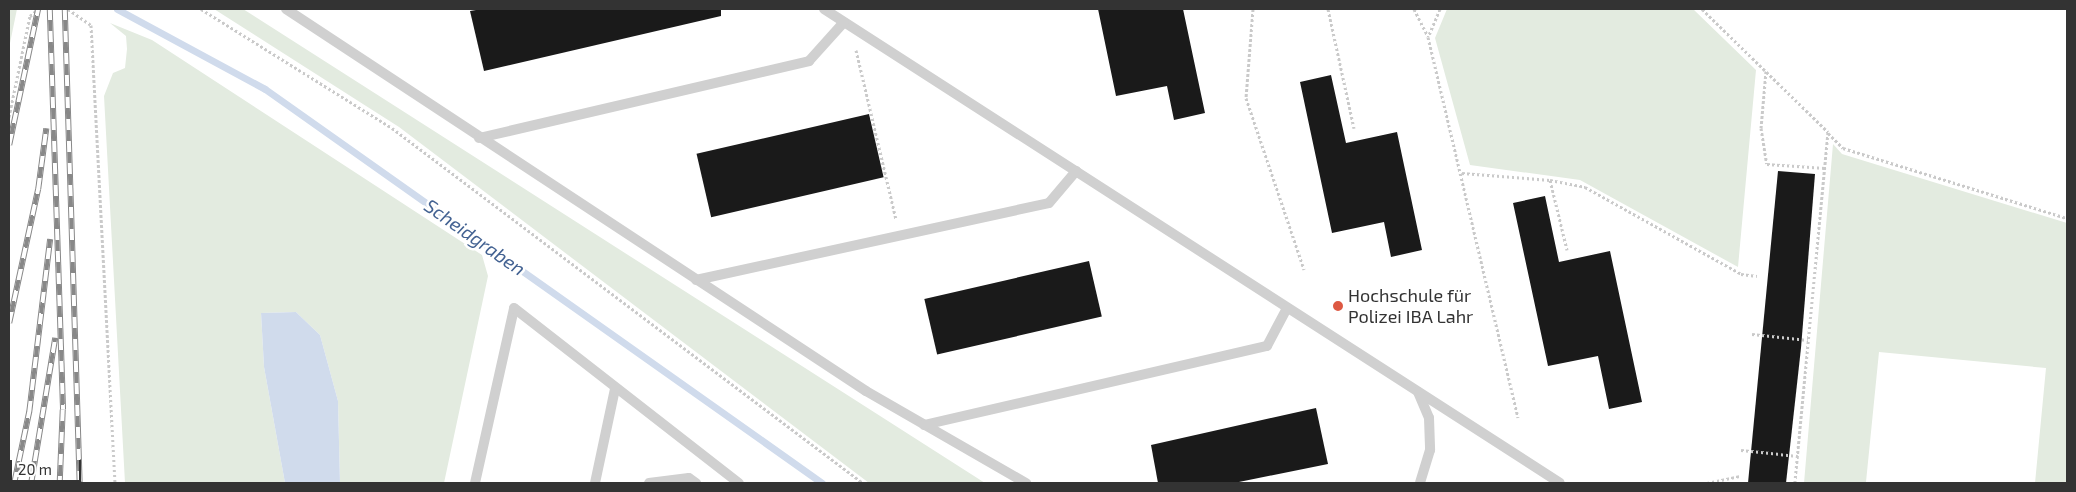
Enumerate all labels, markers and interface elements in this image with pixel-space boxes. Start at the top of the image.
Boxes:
water label: Scheidgraben [420,194,530,280]
place label: Hochschule für Polizei IBA Lahr [1348,285,1474,328]
marker: Hochschule für Polizei IBA Lahr [1332,300,1344,312]
scale bar [12,450,84,482]
text: 20 m [18,460,52,478]

